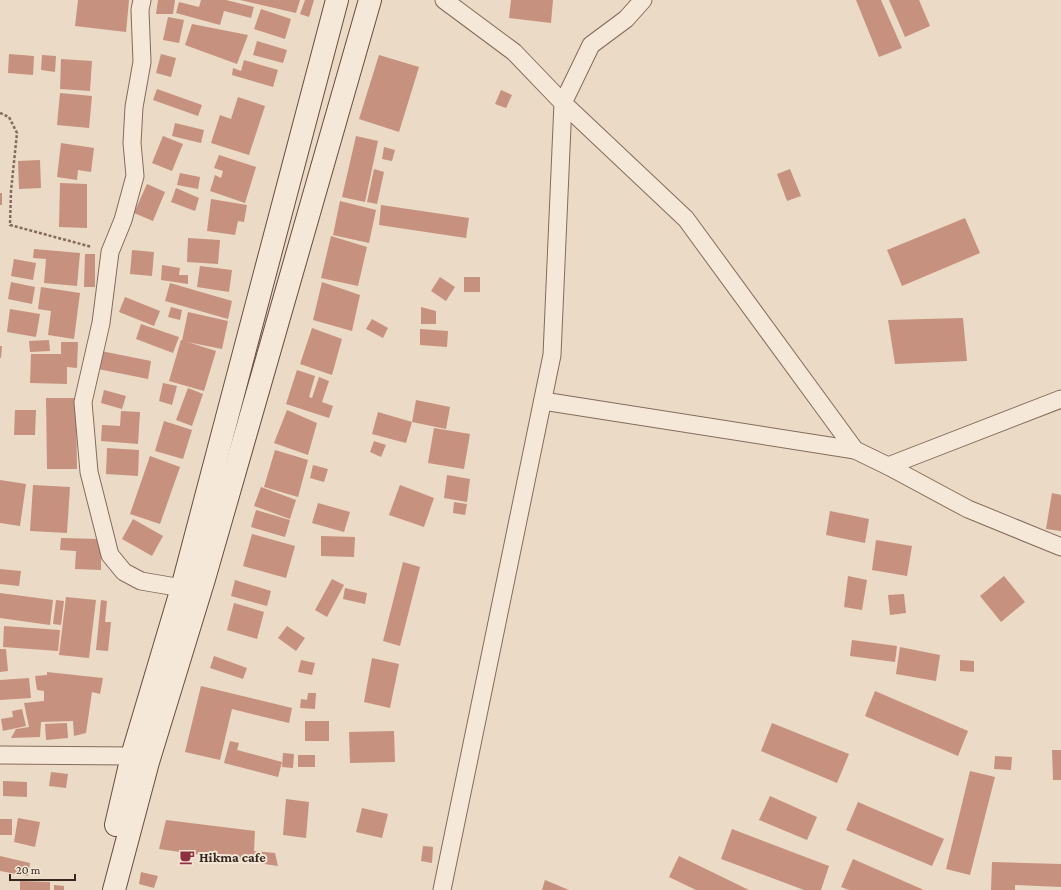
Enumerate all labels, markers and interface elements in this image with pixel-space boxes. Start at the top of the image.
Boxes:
cafe icon: Hikma cafe [178,848,196,866]
place label: Hikma cafe [199,849,266,865]
scale bar [10,856,75,882]
text: 20 m [16,863,41,877]

